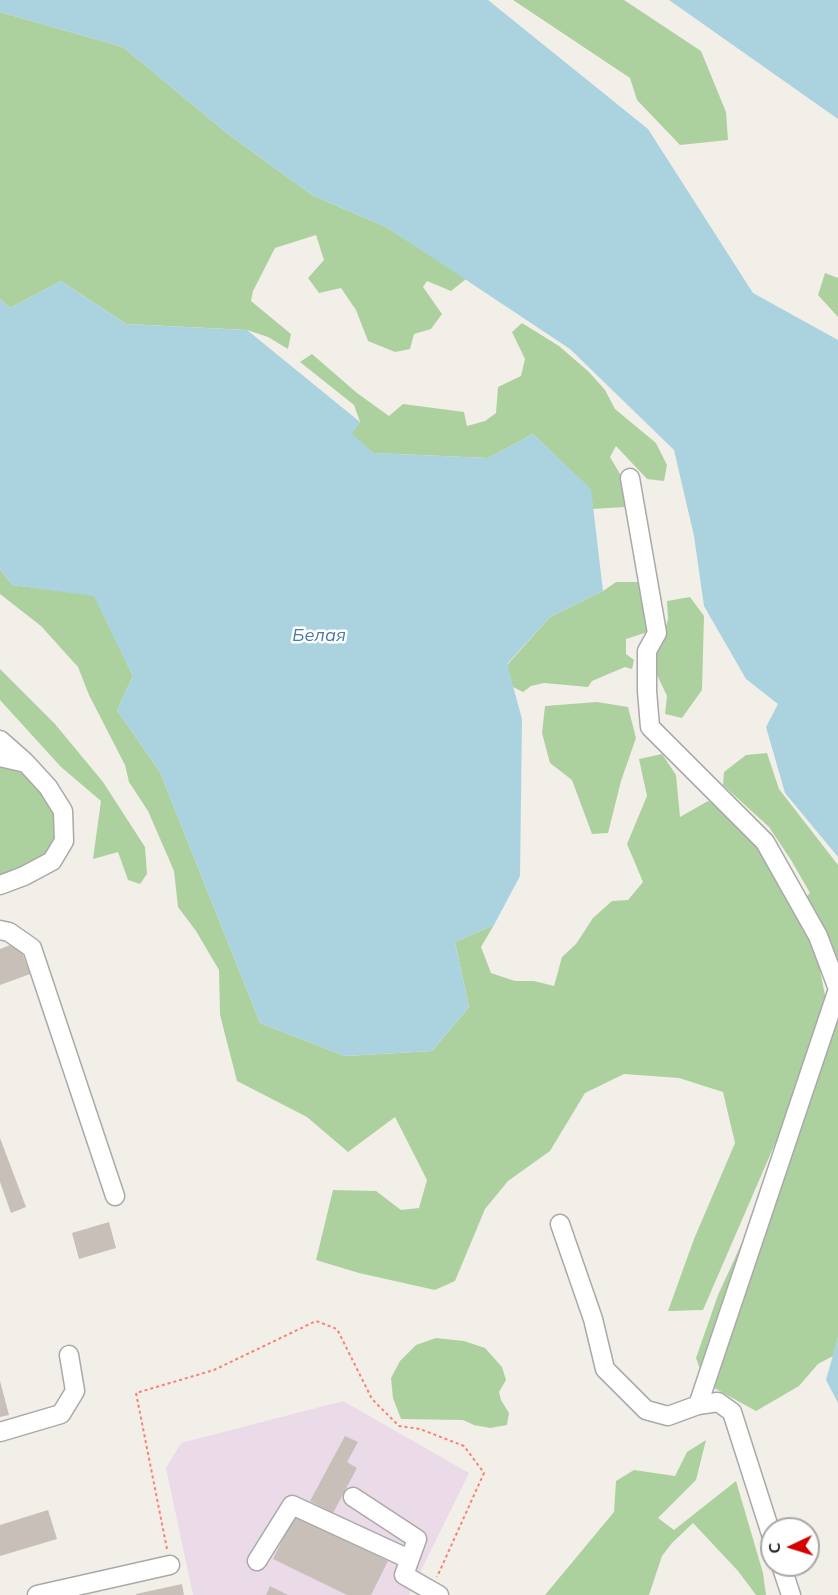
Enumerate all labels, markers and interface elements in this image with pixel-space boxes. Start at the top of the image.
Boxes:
water label: Белая [292,625,346,647]
north arrow [760,1517,820,1577]
text: С [764,1542,784,1554]

